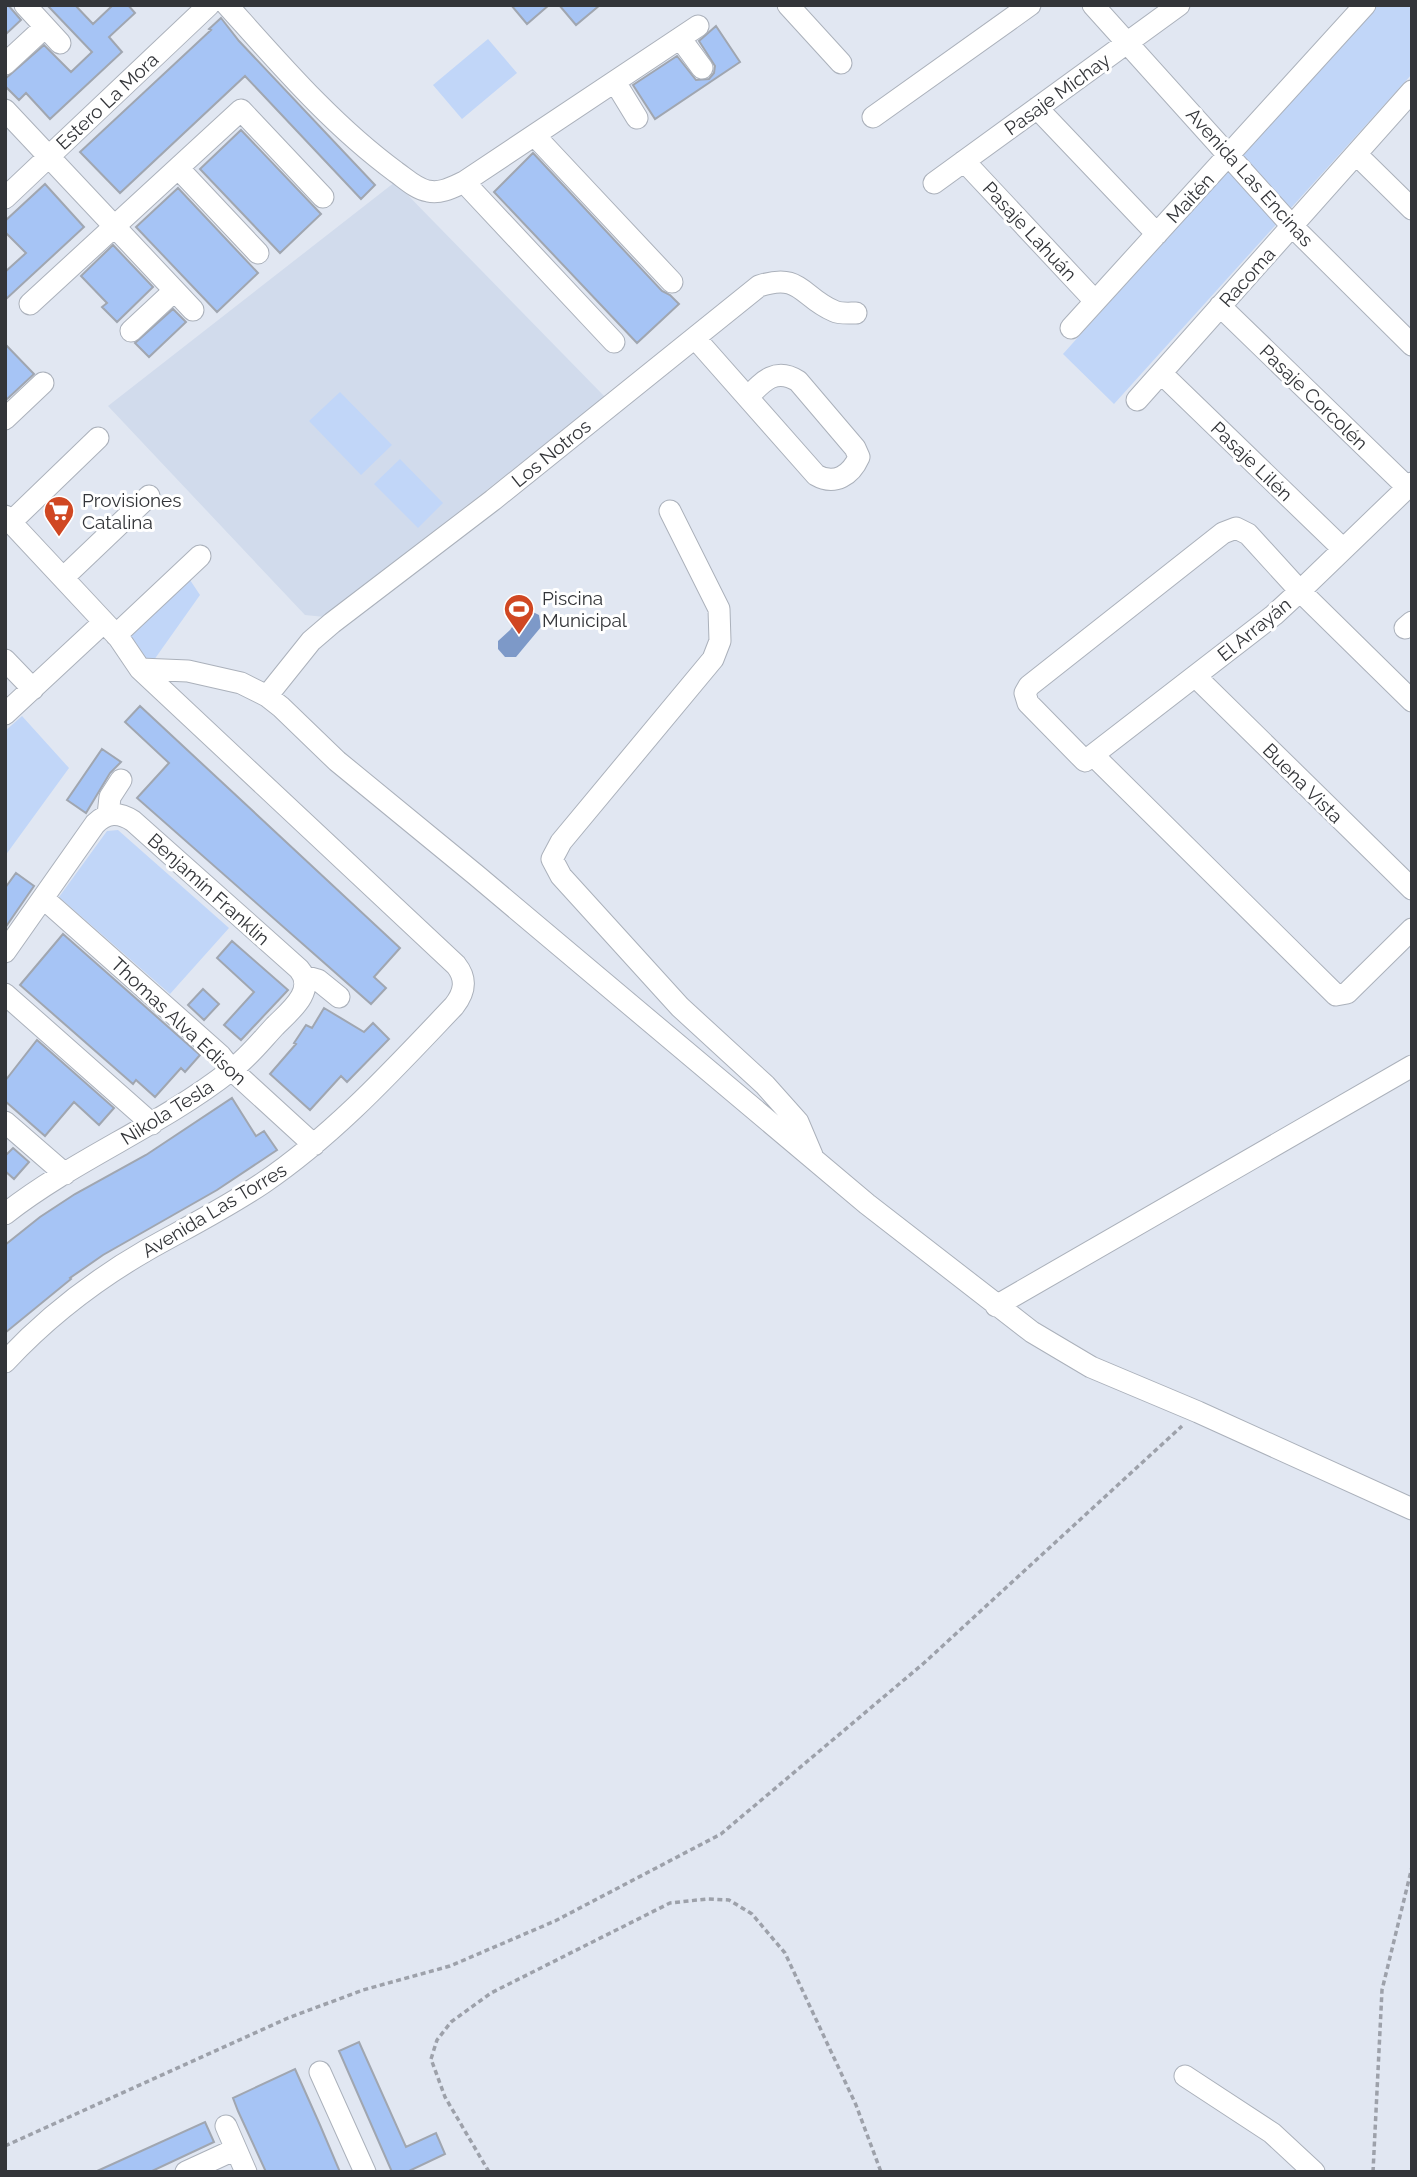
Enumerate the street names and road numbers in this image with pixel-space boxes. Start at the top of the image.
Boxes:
street label: Estero La Mora [51,48,163,154]
street label: Pasaje Michay [1000,48,1114,140]
street label: Avenida Las Encinas [1182,103,1318,251]
street label: Maitén [1162,169,1218,227]
street label: Pasaje Lahuán [979,177,1081,285]
street label: Racoma [1215,243,1279,311]
street label: Pasaje Corcolén [1255,340,1373,454]
street label: Los Notros [507,415,595,491]
street label: Pasaje Lilén [1207,417,1297,505]
street label: El Arrayán [1213,593,1295,665]
street label: Buena Vista [1259,739,1347,827]
street label: Benjamín Franklin [144,829,274,949]
street label: Thomas Alva Edison [107,953,251,1089]
street label: Nikola Tesla [117,1075,217,1149]
street label: Avenida Las Torres [138,1158,290,1262]

